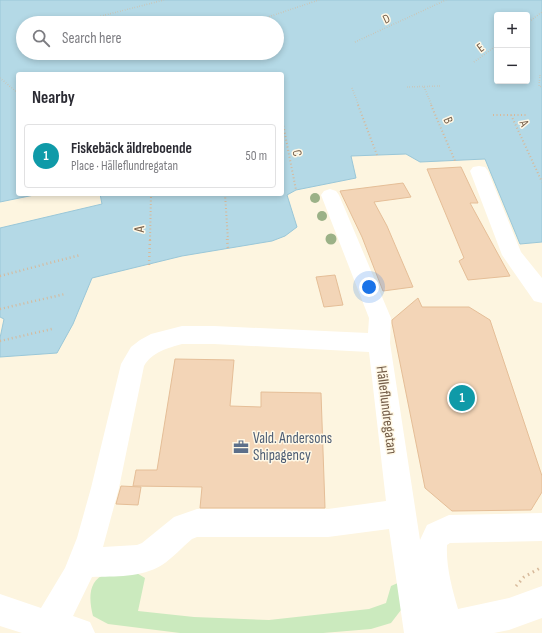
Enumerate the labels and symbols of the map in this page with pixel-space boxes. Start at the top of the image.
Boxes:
street label: D [380,10,393,28]
street label: E [474,40,487,56]
street label: B [440,115,457,126]
street label: A [515,117,533,130]
street label: C [289,149,305,158]
street label: A [130,225,149,234]
your location [359,277,379,297]
street label: Hälleflundregatan [372,365,401,455]
pin: 1 [449,383,475,413]
place label: Vald. Andersons Shipagency [253,429,332,465]
office icon: Vald. Andersons Shipagency [232,438,250,456]

